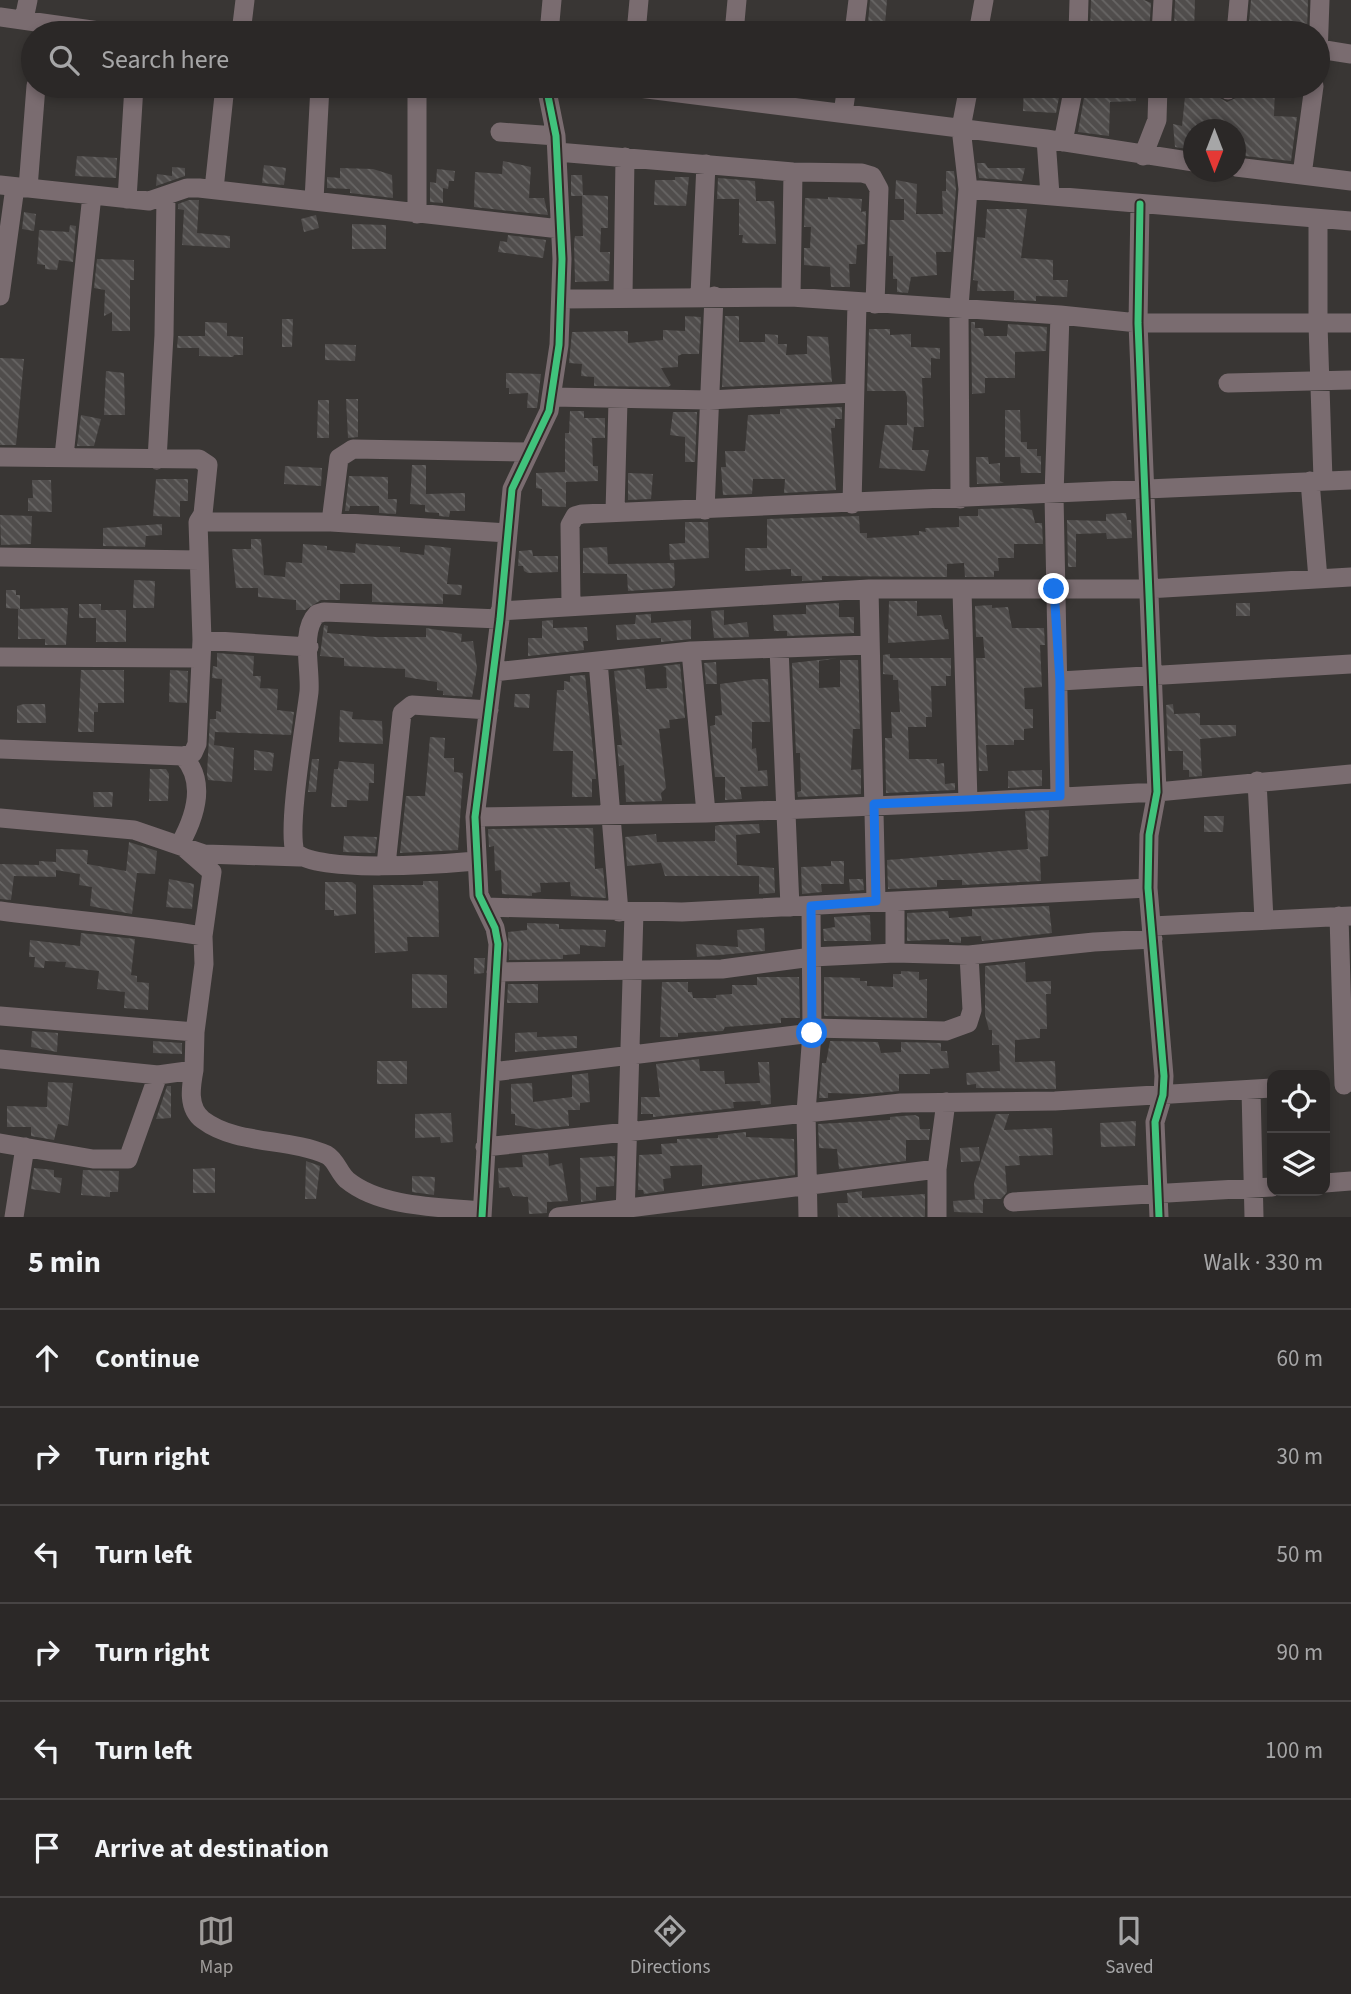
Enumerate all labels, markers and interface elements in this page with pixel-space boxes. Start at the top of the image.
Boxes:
search box [21,21,1330,98]
icon: search [45,41,83,79]
text: Search here [101,41,229,78]
north arrow [1183,119,1246,182]
route end [1038,573,1069,604]
route start [796,1017,827,1048]
map controls [1267,1070,1330,1196]
button: locate [1267,1070,1330,1133]
button: layers [1267,1133,1330,1196]
text: 5 min [28,1241,101,1284]
text: Walk · 330 m [1204,1246,1323,1279]
icon: ahead [28,1339,66,1377]
text: Continue [95,1340,200,1377]
text: 60 m [1276,1342,1323,1375]
icon: right [28,1437,66,1475]
text: Turn right [95,1438,210,1475]
text: 30 m [1276,1440,1323,1473]
icon: left [28,1535,66,1573]
text: Turn left [95,1536,192,1573]
text: 50 m [1276,1538,1323,1571]
icon: right [28,1633,66,1671]
text: Turn right [95,1634,210,1671]
text: 90 m [1276,1636,1323,1669]
icon: left [28,1731,66,1769]
text: Turn left [95,1732,192,1769]
text: 100 m [1265,1734,1323,1767]
icon: arrive [28,1829,66,1867]
text: Arrive at destination [95,1830,329,1867]
tab: Map [197,1912,235,1981]
tab: Directions [630,1912,710,1981]
tab: Saved [1105,1912,1154,1981]

